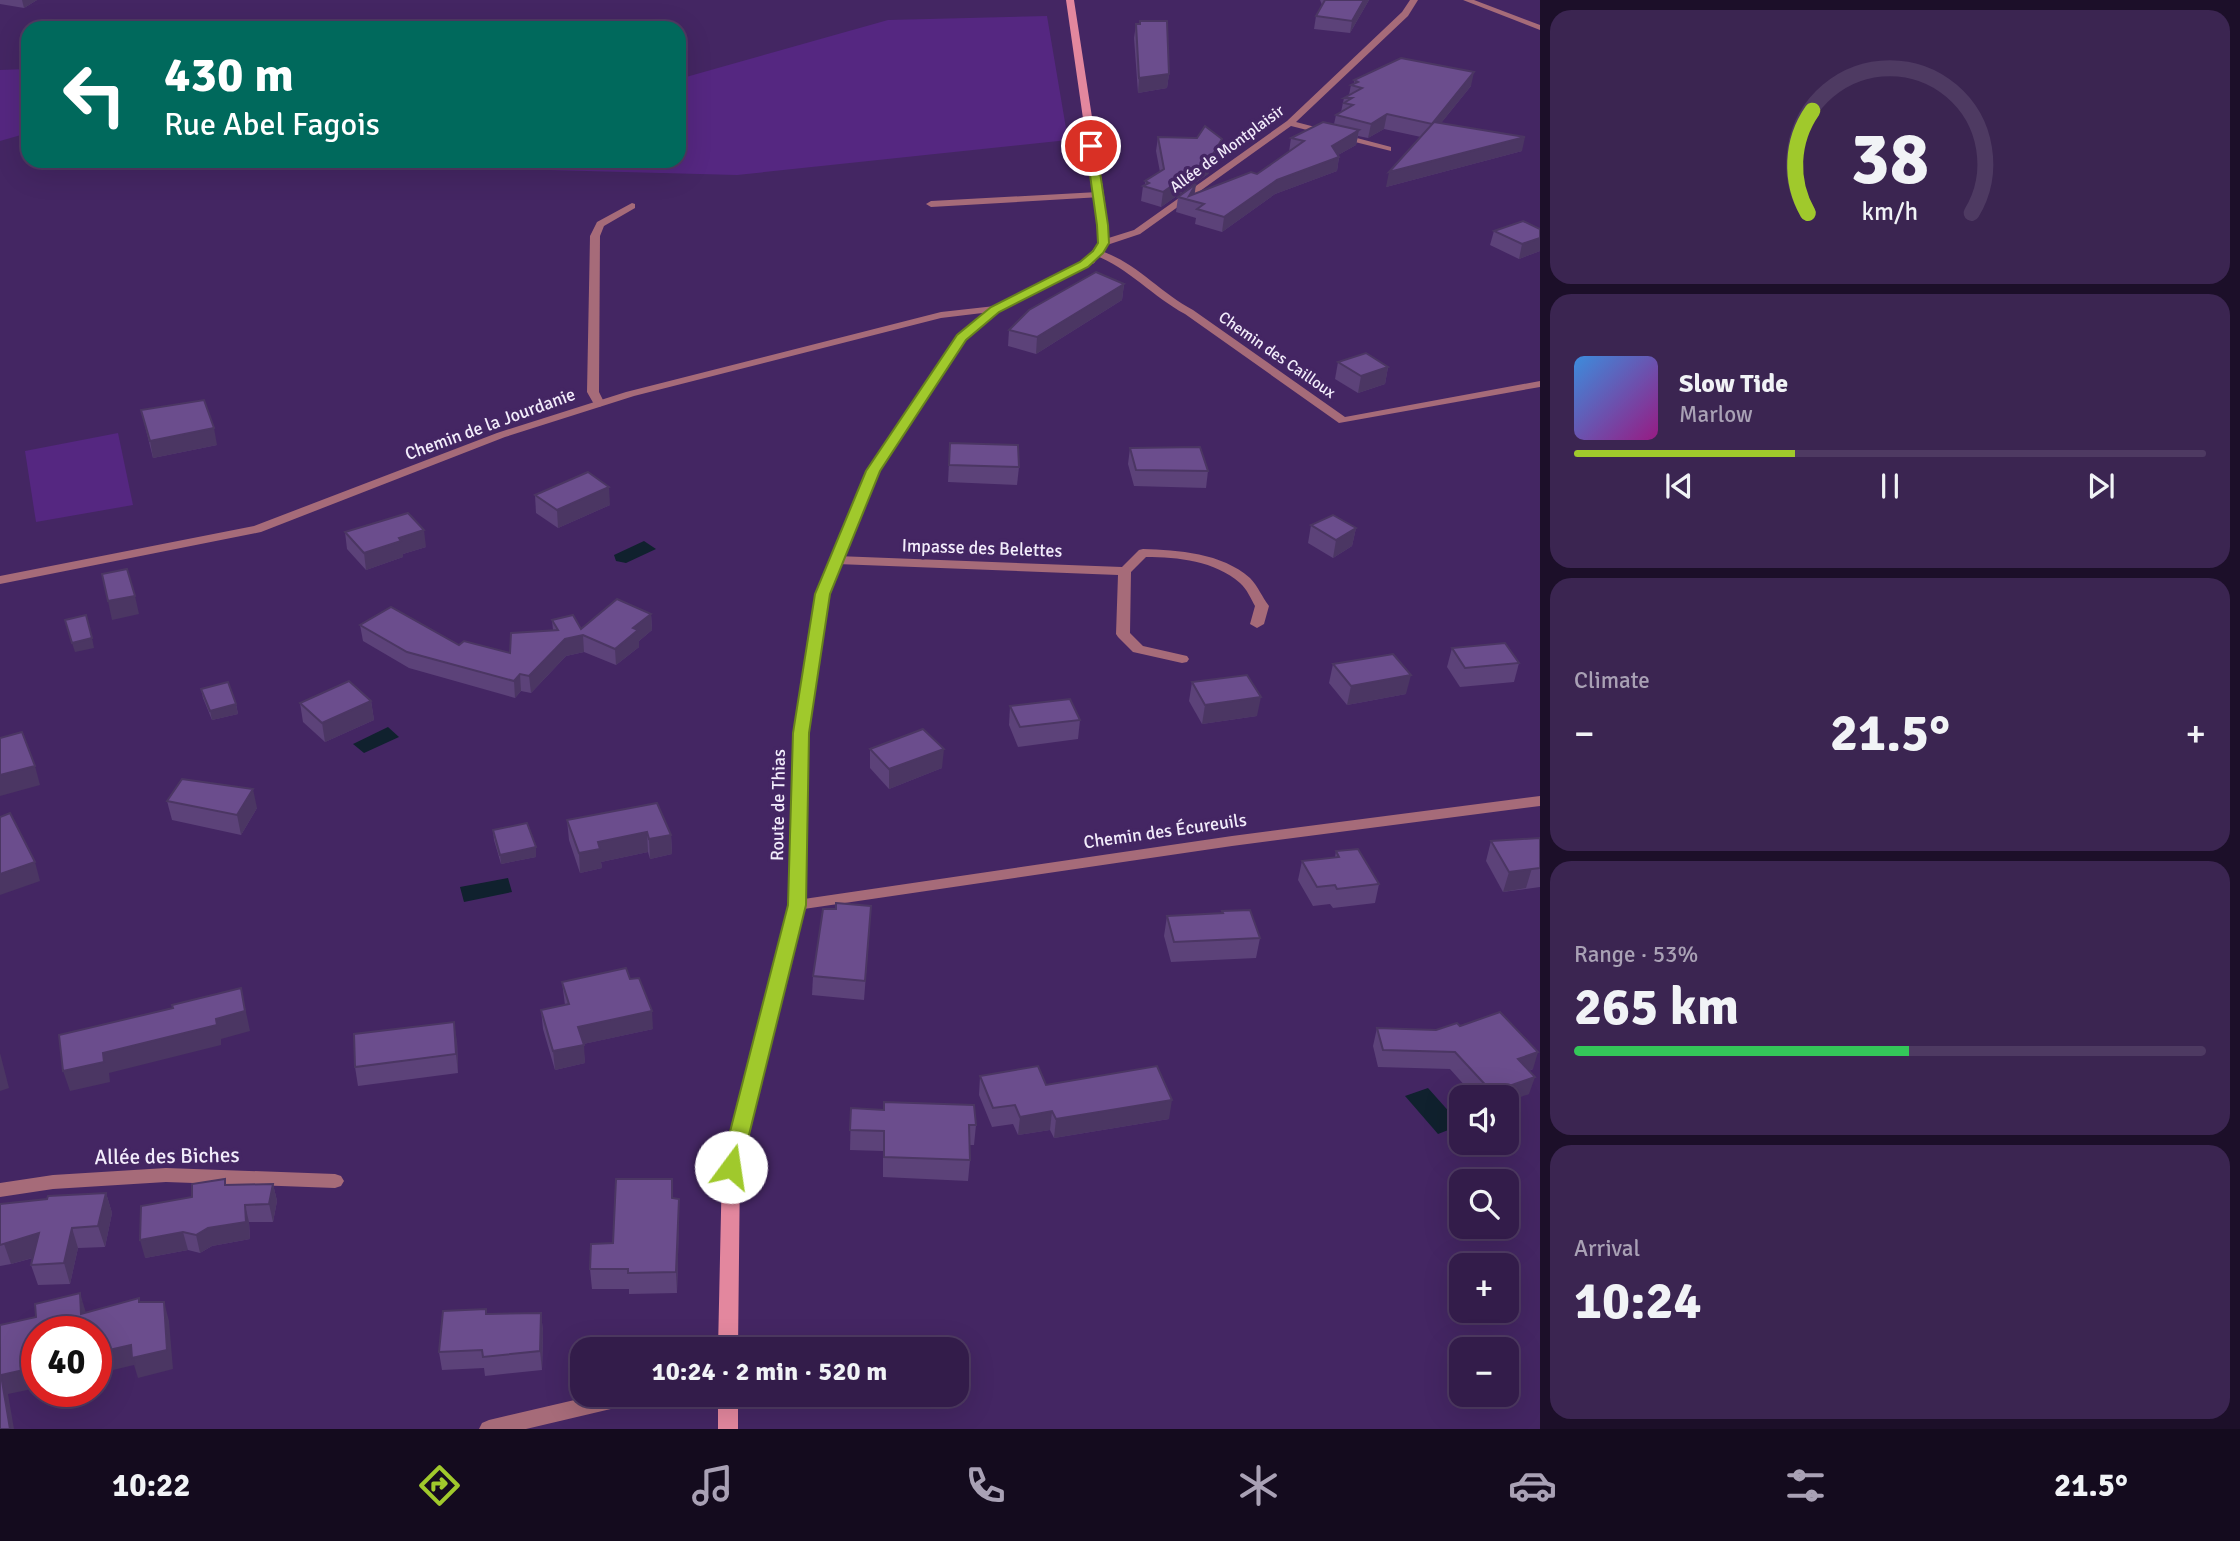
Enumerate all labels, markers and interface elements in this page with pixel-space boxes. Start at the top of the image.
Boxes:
text: 430 m [164,45,294,105]
icon: left [49,49,140,140]
street label: Allée de Montplaisir [1166,101,1288,197]
text: Rue Abel Fagois [164,105,380,144]
text: 38 [1851,115,1929,204]
pin [1061,116,1121,176]
icon: arrive [1072,127,1110,165]
text: km/h [1862,196,1918,227]
street label: Chemin des Cailloux [1215,307,1340,403]
text: Slow Tide [1679,368,1788,400]
street label: Chemin de la Jourdanie [402,383,578,465]
text: Marlow [1679,400,1753,429]
icon: previous [1660,467,1698,505]
icon: pause [1871,467,1909,505]
icon: next [2082,467,2120,505]
street label: Impasse des Belettes [901,534,1063,562]
text: Climate [1574,666,1650,695]
text: 21.5° [1830,701,1950,765]
text: − [1574,710,1595,757]
text: + [2185,710,2206,757]
street label: Route de Thias [766,749,790,861]
street label: Chemin des Écureuils [1082,809,1248,853]
text: Range · 53% [1574,940,1698,969]
text: 265 km [1574,975,1739,1039]
map controls [1449,1085,1519,1407]
button: sound [1449,1085,1519,1155]
position arrow [694,1130,768,1204]
street label: Allée des Biches [94,1142,240,1170]
button: search [1449,1169,1519,1239]
text: Arrival [1574,1234,1640,1263]
button: + [1449,1253,1519,1323]
text: 10:24 [1574,1269,1702,1333]
speed limit sign: 40 [21,1316,112,1407]
button: − [1449,1337,1519,1407]
text: 10:24 · 2 min · 520 m [652,1356,887,1388]
icon: directions [415,1461,464,1510]
icon: music [688,1461,737,1510]
icon: phone [961,1461,1010,1510]
icon: climate [1234,1461,1283,1510]
icon: car [1508,1461,1557,1510]
icon: filters [1781,1461,1830,1510]
text: 10:22 [112,1466,191,1505]
text: 21.5° [2054,1466,2128,1505]

